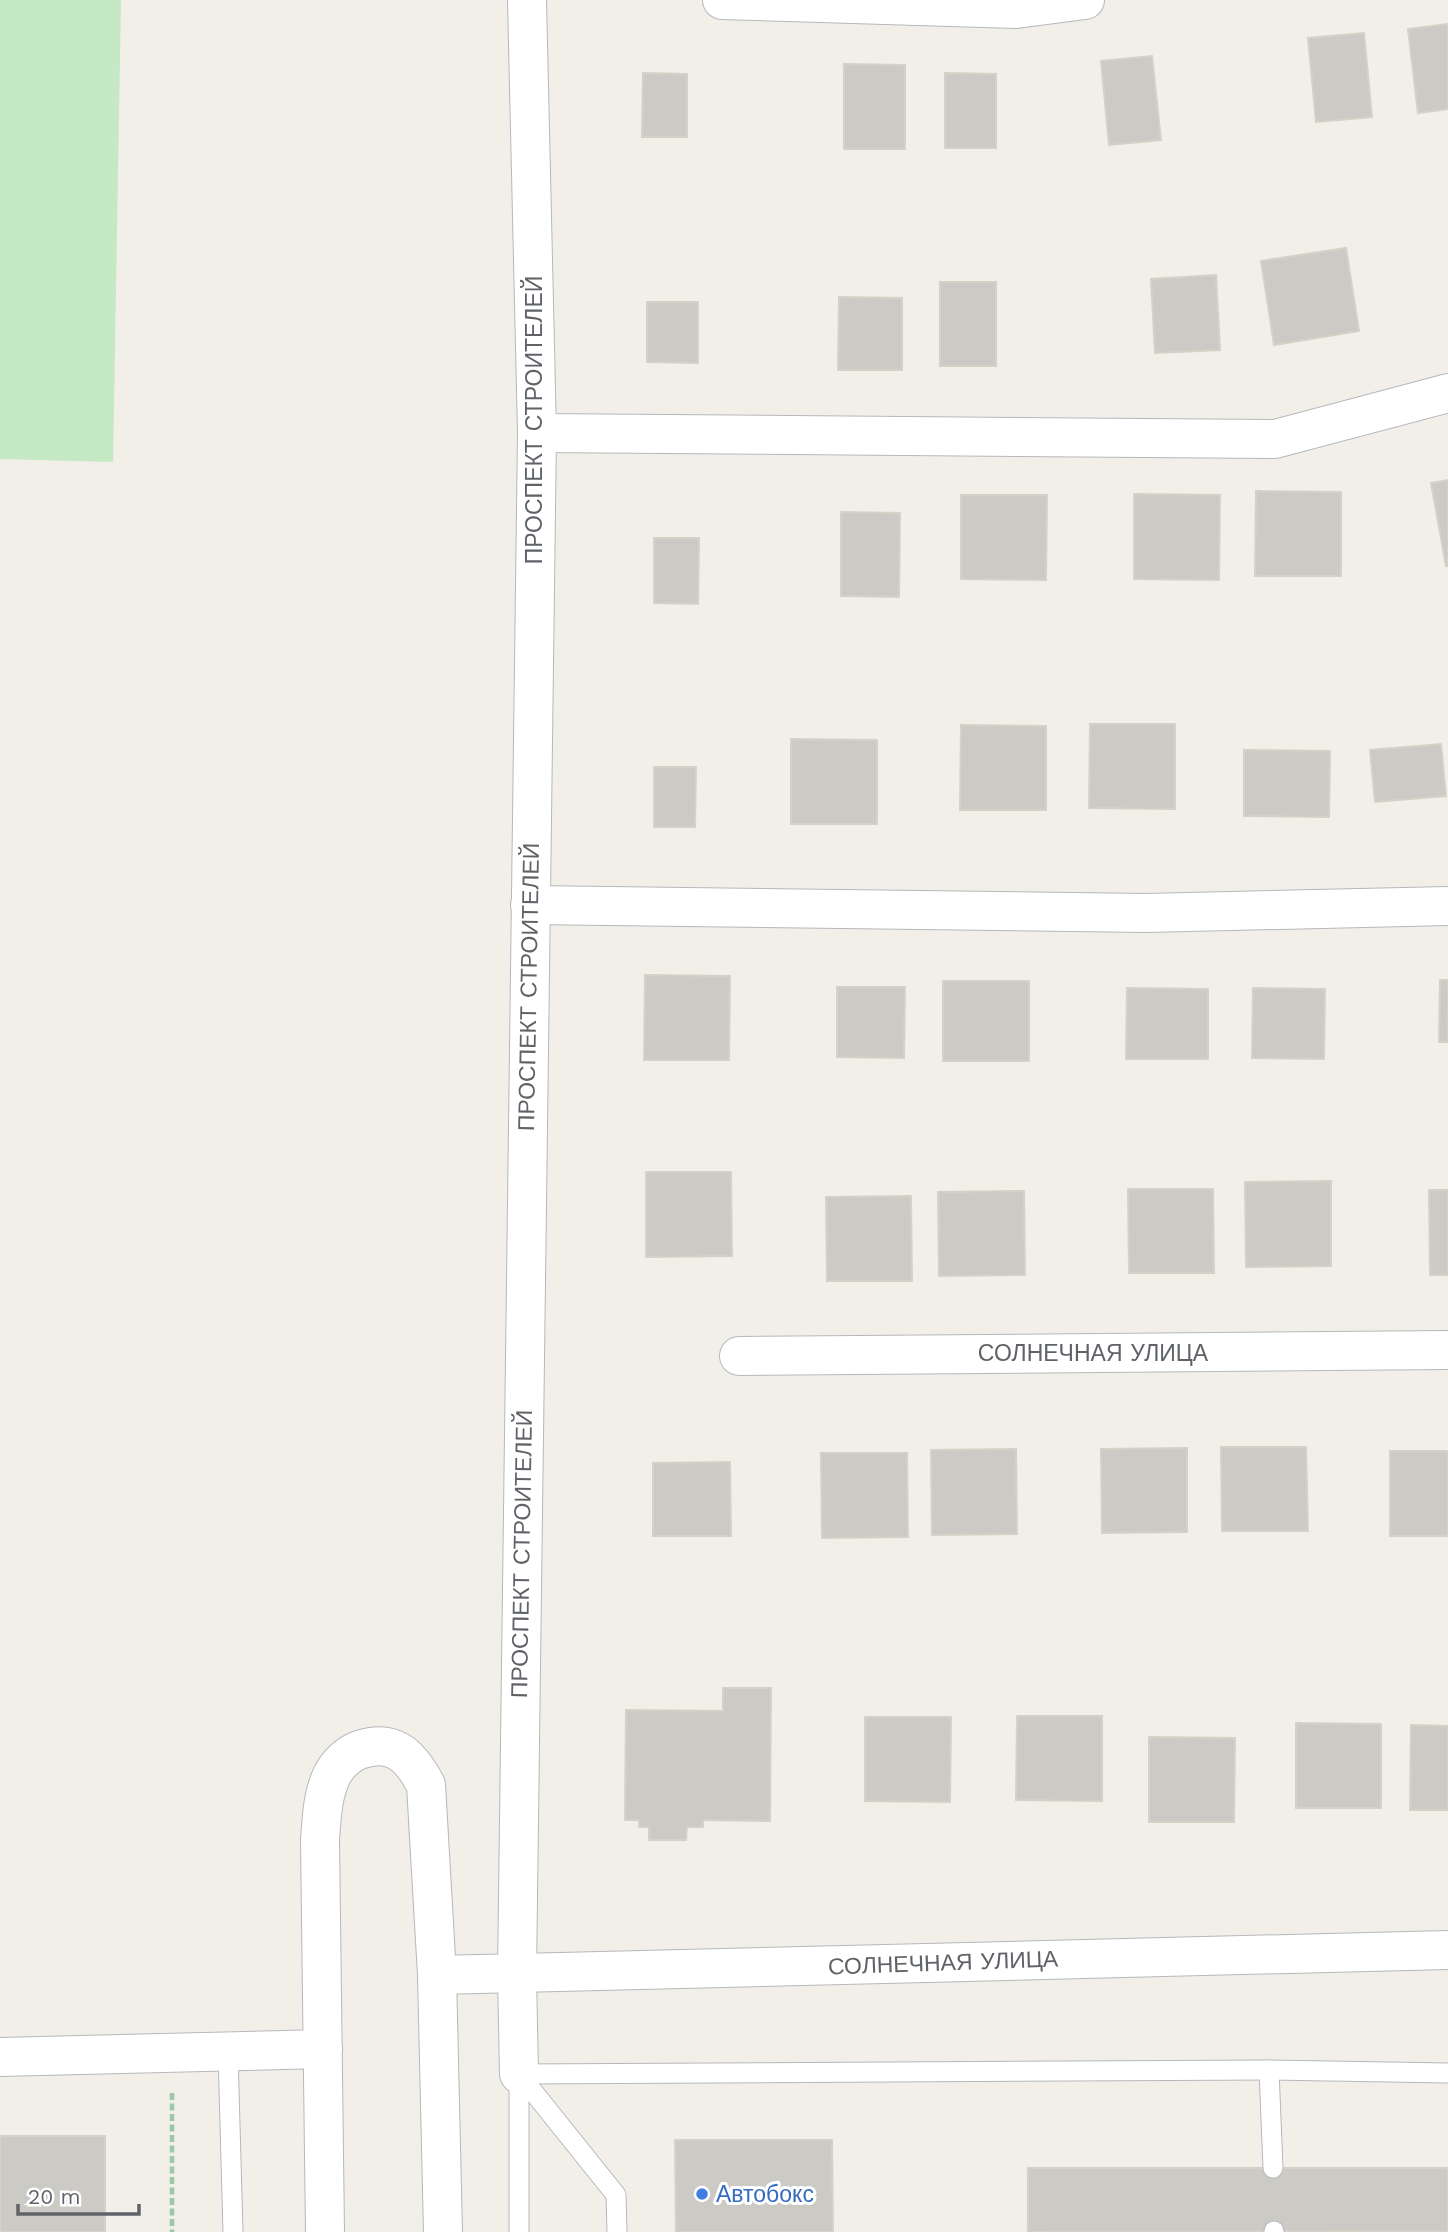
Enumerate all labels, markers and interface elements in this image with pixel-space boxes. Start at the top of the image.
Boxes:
street label: ПРОСПЕКТ СТРОИТЕЛЕЙ [520,276,548,564]
street label: ПРОСПЕКТ СТРОИТЕЛЕЙ [512,842,545,1131]
street label: СОЛНЕЧНАЯ УЛИЦА [978,1340,1209,1367]
street label: ПРОСПЕКТ СТРОИТЕЛЕЙ [505,1409,538,1698]
street label: СОЛНЕЧНАЯ УЛИЦА [827,1945,1059,1981]
scale bar [18,2172,138,2216]
place label: Автобокс [716,2181,814,2208]
text: 20 m [28,2184,80,2209]
marker: Автобокс [694,2186,710,2202]

